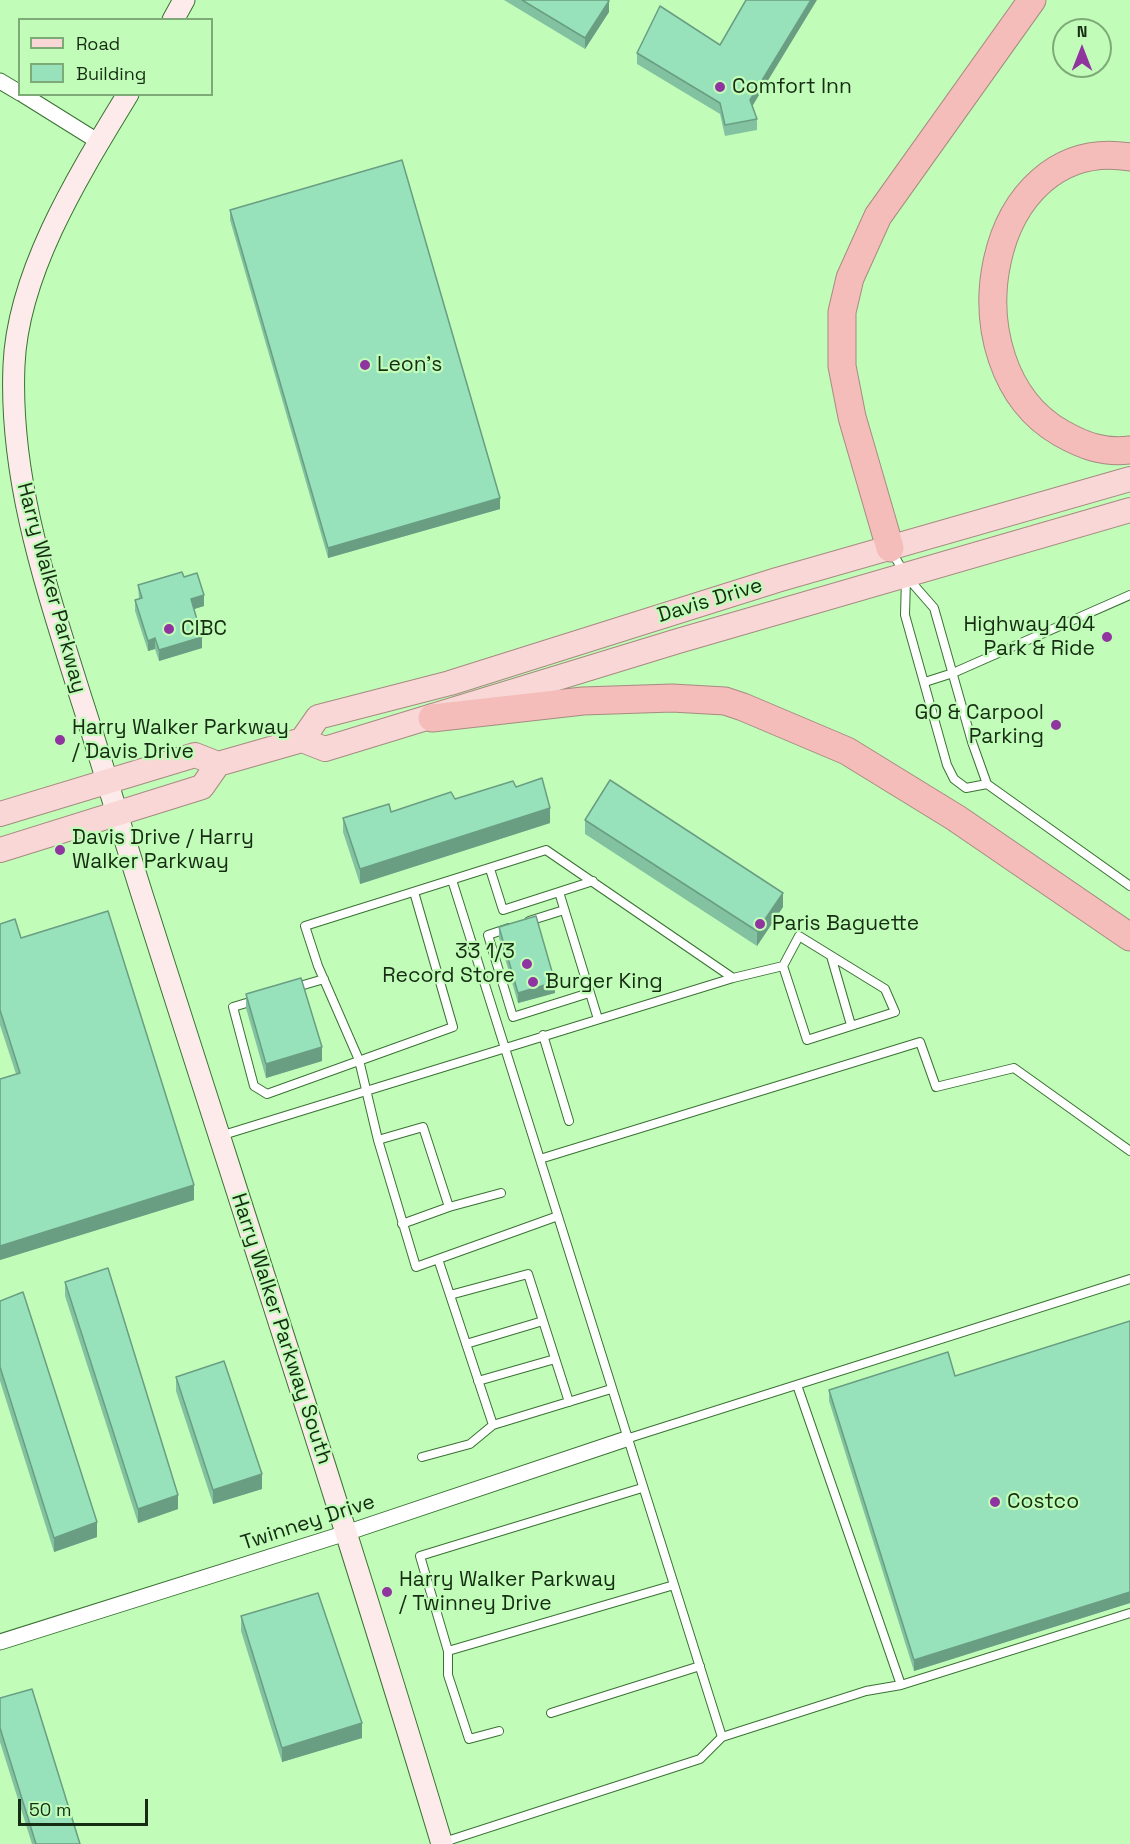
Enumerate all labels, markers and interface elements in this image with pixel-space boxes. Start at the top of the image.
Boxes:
legend [18,18,213,96]
north arrow [1052,18,1112,78]
text: N [1077,21,1087,42]
text: Road [76,32,120,55]
text: Building [76,62,146,85]
place label: Comfort Inn [732,74,852,100]
marker: Comfort Inn [713,80,727,94]
place label: Leon's [377,352,442,378]
marker: Leon's [358,358,372,372]
street label: Harry Walker Parkway [11,480,91,696]
street label: Davis Drive [654,573,766,629]
place label: Highway 404 Park & Ride [963,612,1095,662]
place label: CIBC [181,616,227,642]
marker: CIBC [162,622,176,636]
marker: Highway 404 Park & Ride [1100,630,1114,644]
place label: GO & Carpool Parking [915,700,1044,750]
place label: Harry Walker Parkway / Davis Drive [72,715,289,765]
marker: GO & Carpool Parking [1049,718,1063,732]
marker: Harry Walker Parkway / Davis Drive [53,733,67,747]
place label: Davis Drive / Harry Walker Parkway [72,825,254,875]
marker: Davis Drive / Harry Walker Parkway [53,843,67,857]
place label: Paris Baguette [772,911,919,937]
marker: Paris Baguette [753,917,767,931]
place label: 33 1/3 Record Store [382,939,515,989]
marker: 33 1/3 Record Store [520,957,534,971]
place label: Burger King [545,969,663,995]
marker: Burger King [526,975,540,989]
street label: Harry Walker Parkway South [225,1190,337,1468]
street label: Twinney Drive [238,1489,378,1557]
place label: Costco [1007,1489,1079,1515]
marker: Costco [988,1495,1002,1509]
place label: Harry Walker Parkway / Twinney Drive [399,1567,616,1617]
marker: Harry Walker Parkway / Twinney Drive [380,1585,394,1599]
scale bar [21,1787,152,1825]
text: 50 m [29,1798,71,1821]

